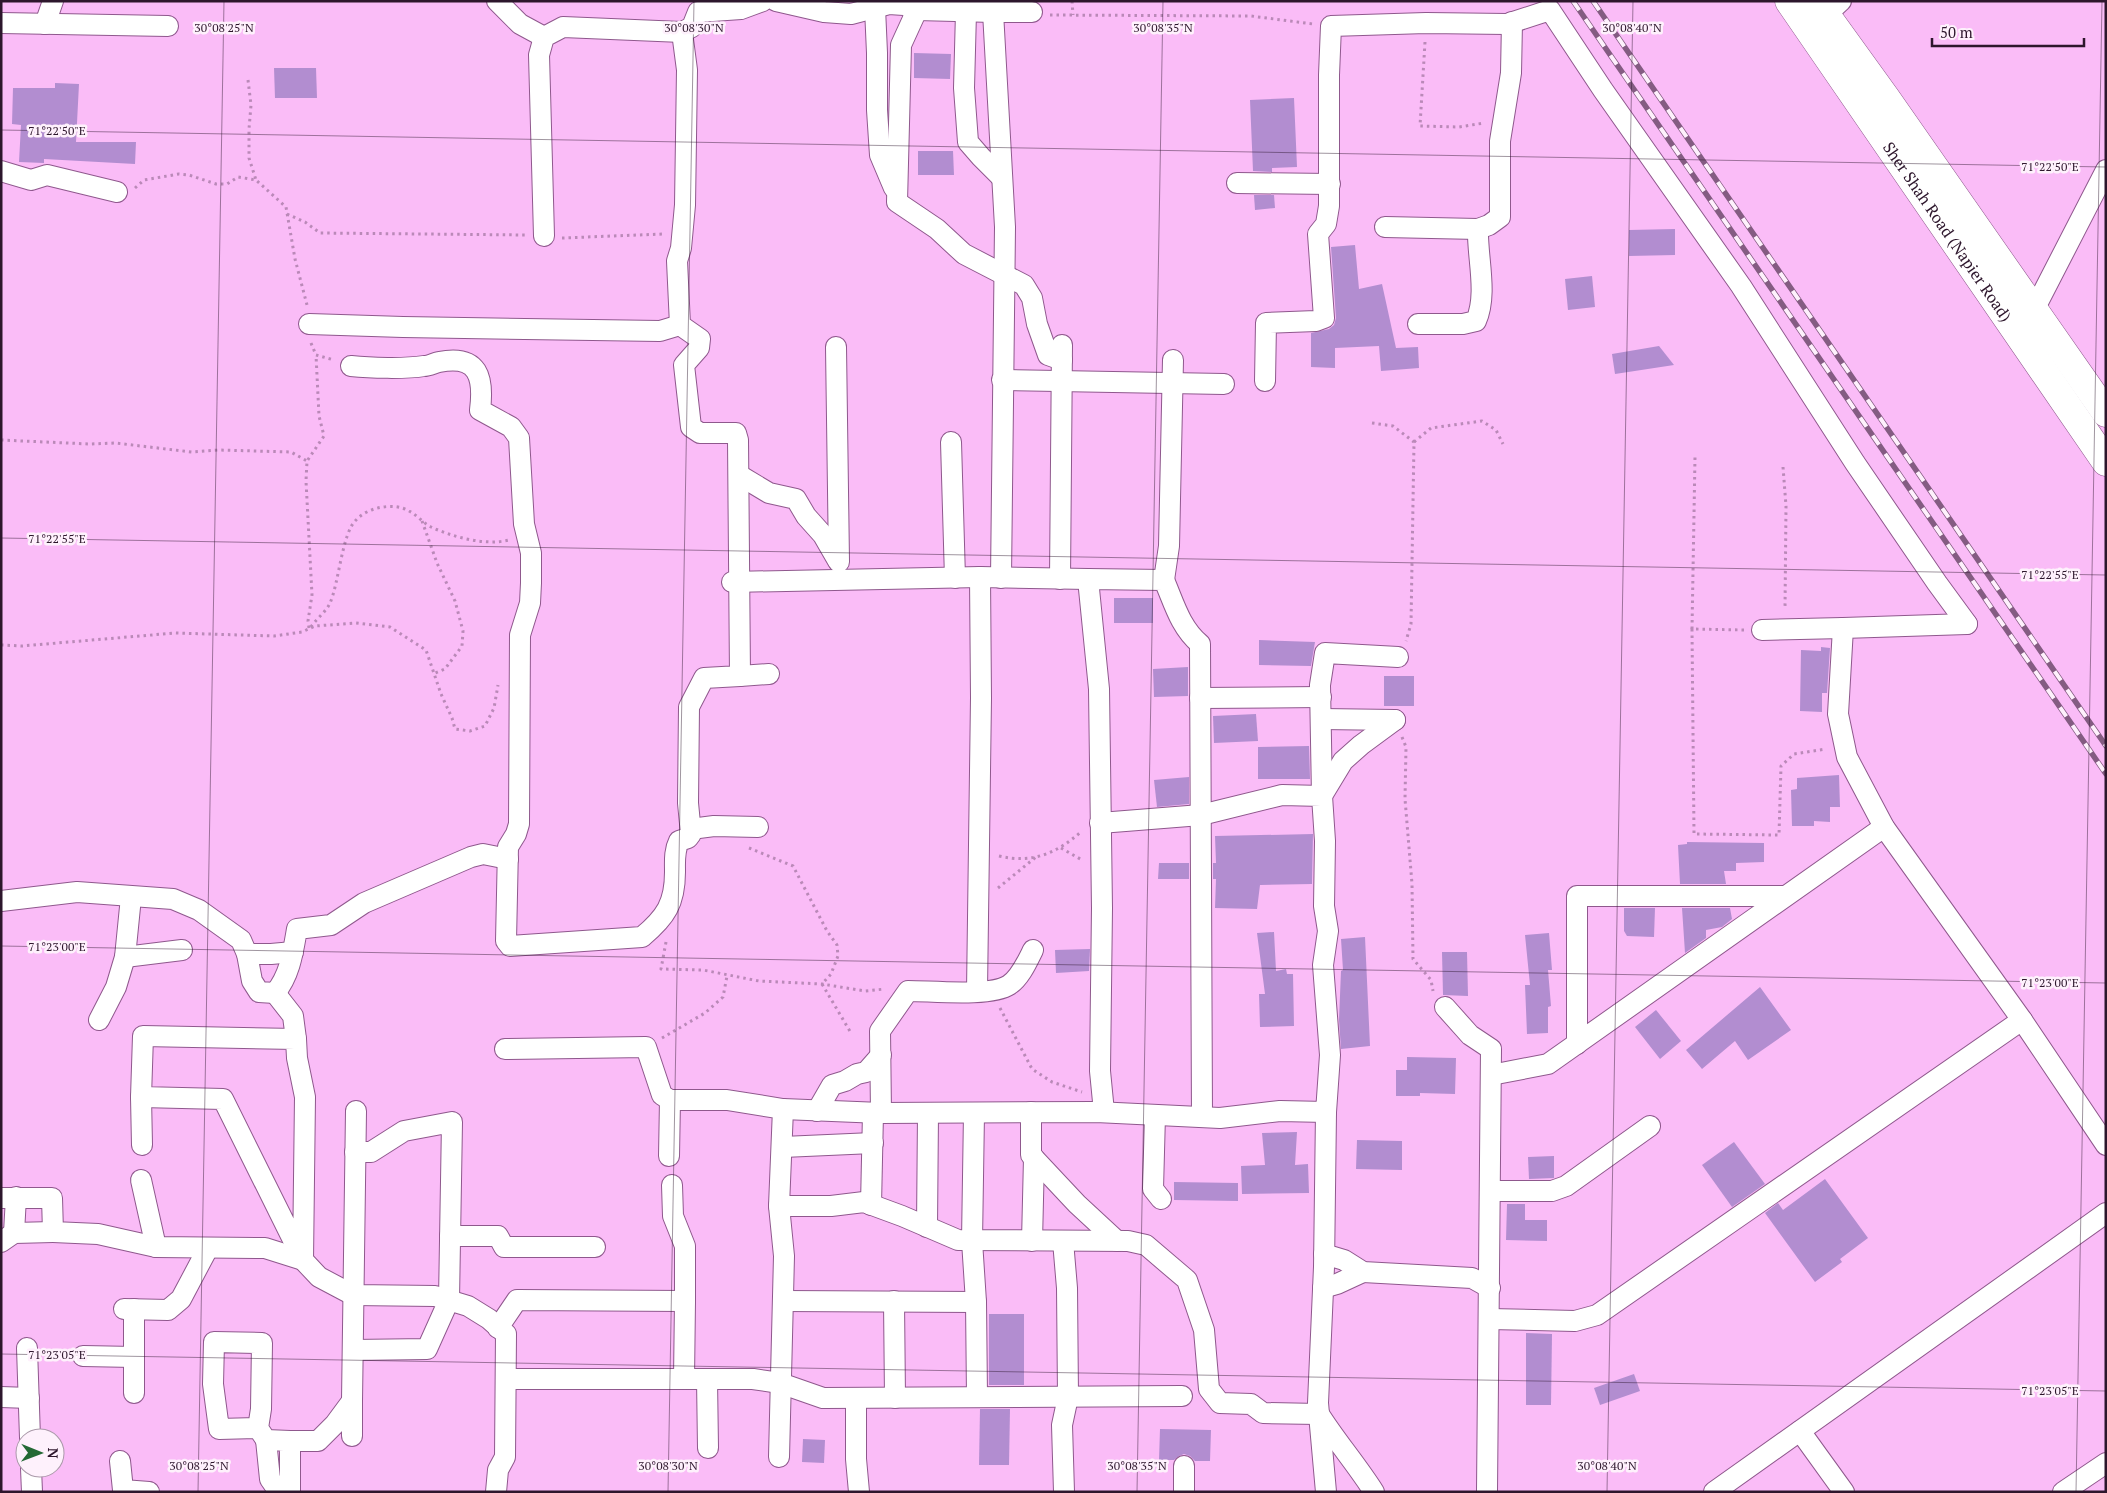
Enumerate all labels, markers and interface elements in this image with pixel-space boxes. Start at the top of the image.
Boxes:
scale bar [1932,15,2084,47]
text: 30°08'25"N [194,20,254,35]
text: 30°08'30"N [664,20,724,35]
text: 30°08'35"N [1133,20,1193,35]
text: 30°08'40"N [1602,20,1662,35]
text: 50 m [1940,22,1973,42]
text: 71°22'50"E [28,123,86,138]
street label: Sher Shah Road (Napier Road) [1878,137,2017,326]
text: 71°22'50"E [2021,159,2079,174]
text: 71°22'55"E [28,531,86,546]
text: 71°22'55"E [2021,567,2079,582]
text: 71°23'00"E [28,939,86,954]
text: 71°23'00"E [2021,975,2079,990]
text: 71°23'05"E [28,1347,86,1362]
text: 71°23'05"E [2021,1383,2079,1398]
north arrow [15,1428,65,1478]
text: N [44,1448,63,1459]
text: 30°08'25"N [169,1458,229,1473]
text: 30°08'30"N [638,1458,698,1473]
text: 30°08'35"N [1107,1458,1167,1473]
text: 30°08'40"N [1577,1458,1637,1473]

